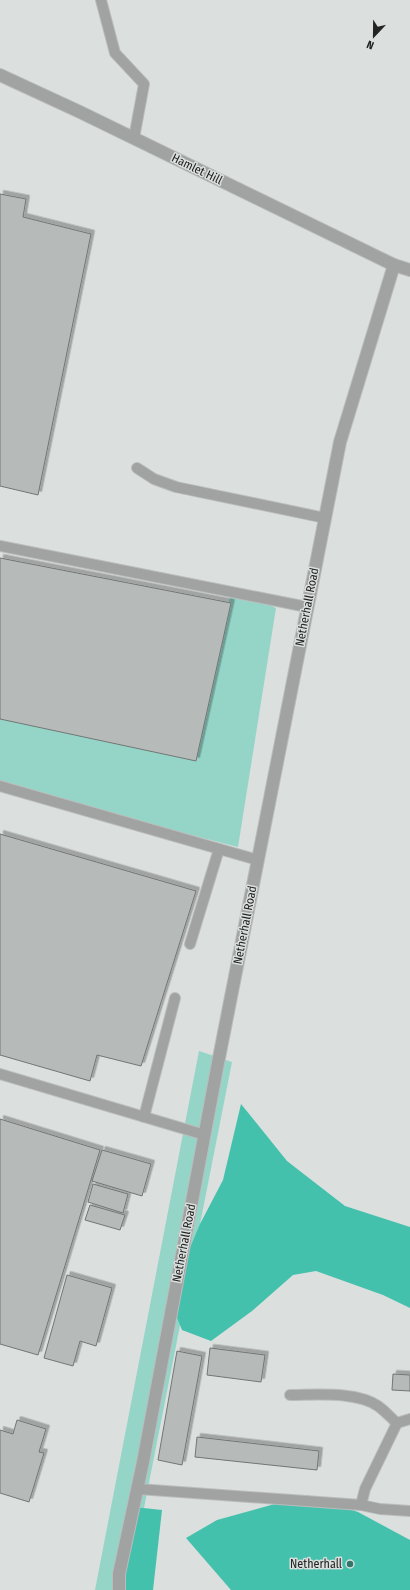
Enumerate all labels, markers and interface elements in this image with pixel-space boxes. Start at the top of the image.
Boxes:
north arrow [354,16,394,56]
text: N [365,38,376,52]
street label: Hamlet Hill [169,151,225,187]
street label: Netherhall Road [293,567,321,647]
street label: Netherhall Road [231,885,259,965]
street label: Netherhall Road [170,1203,198,1283]
place label: Netherhall [290,1557,342,1571]
marker: Netherhall [345,1559,355,1569]

